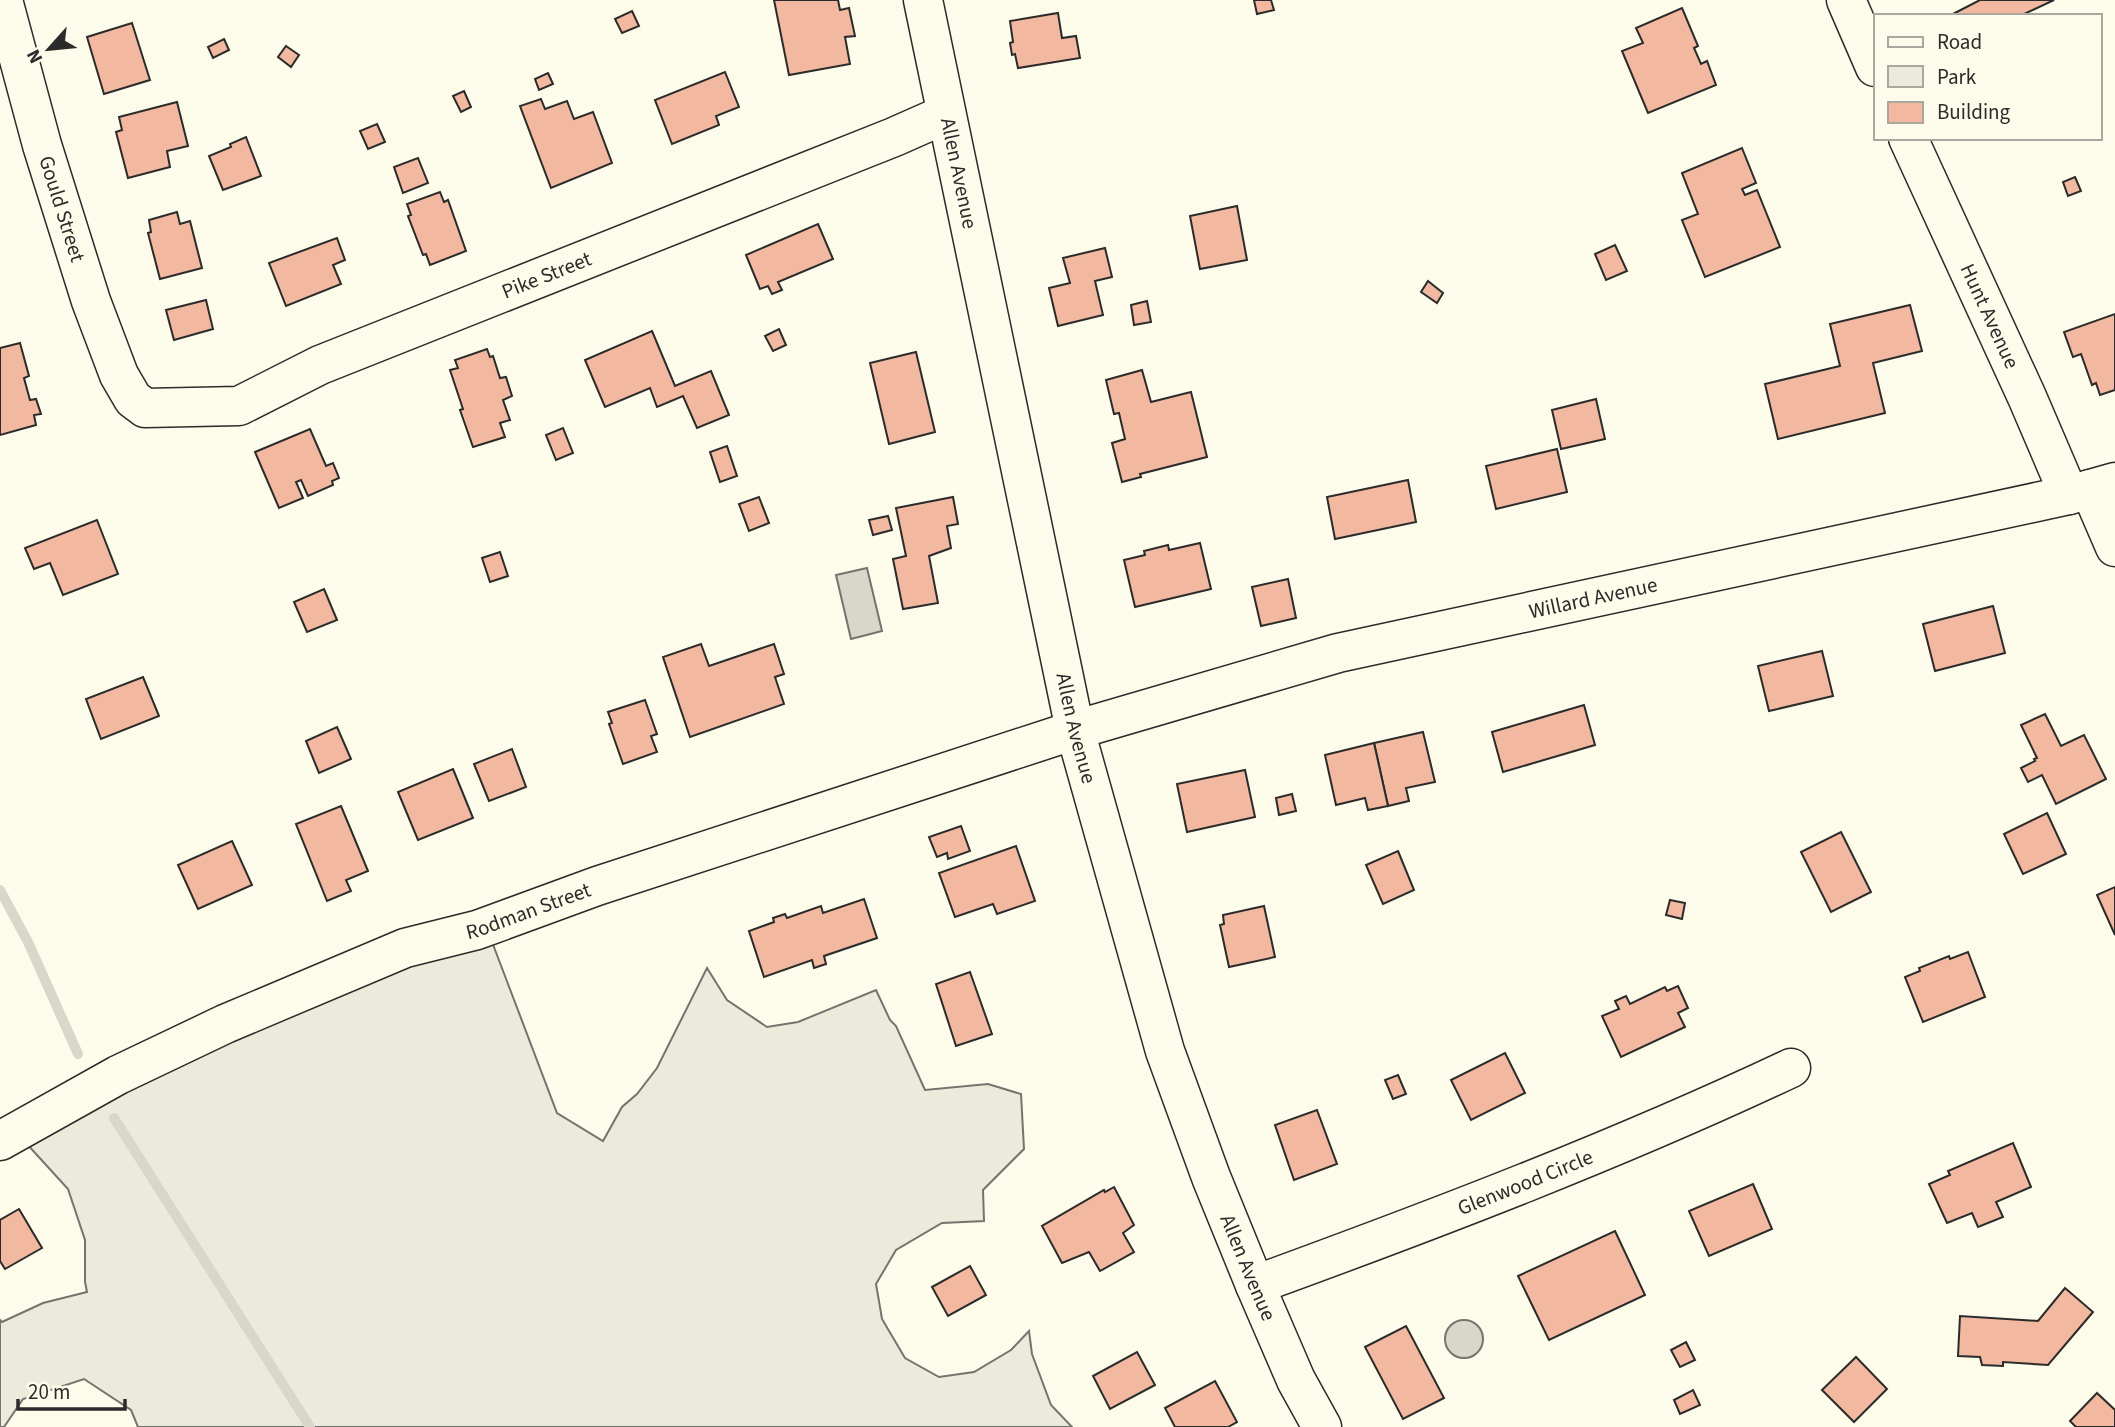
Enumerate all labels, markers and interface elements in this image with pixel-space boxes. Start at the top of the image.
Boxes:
north arrow [14,14,84,84]
legend [1874,14,2101,140]
text: Road [1937,27,1982,57]
text: N [20,44,50,68]
text: Park [1937,62,1977,92]
text: Building [1937,97,2011,127]
street label: Allen Avenue [933,115,985,232]
street label: Gould Street [31,152,93,266]
street label: Pike Street [497,244,596,306]
street label: Hunt Avenue [1953,259,2027,374]
street label: Willard Avenue [1526,569,1660,626]
street label: Allen Avenue [1048,670,1104,787]
street label: Rodman Street [463,875,595,947]
street label: Glenwood Circle [1453,1142,1597,1223]
street label: Allen Avenue [1213,1210,1284,1326]
scale bar [18,1368,124,1412]
text: 20 m [28,1377,70,1407]

